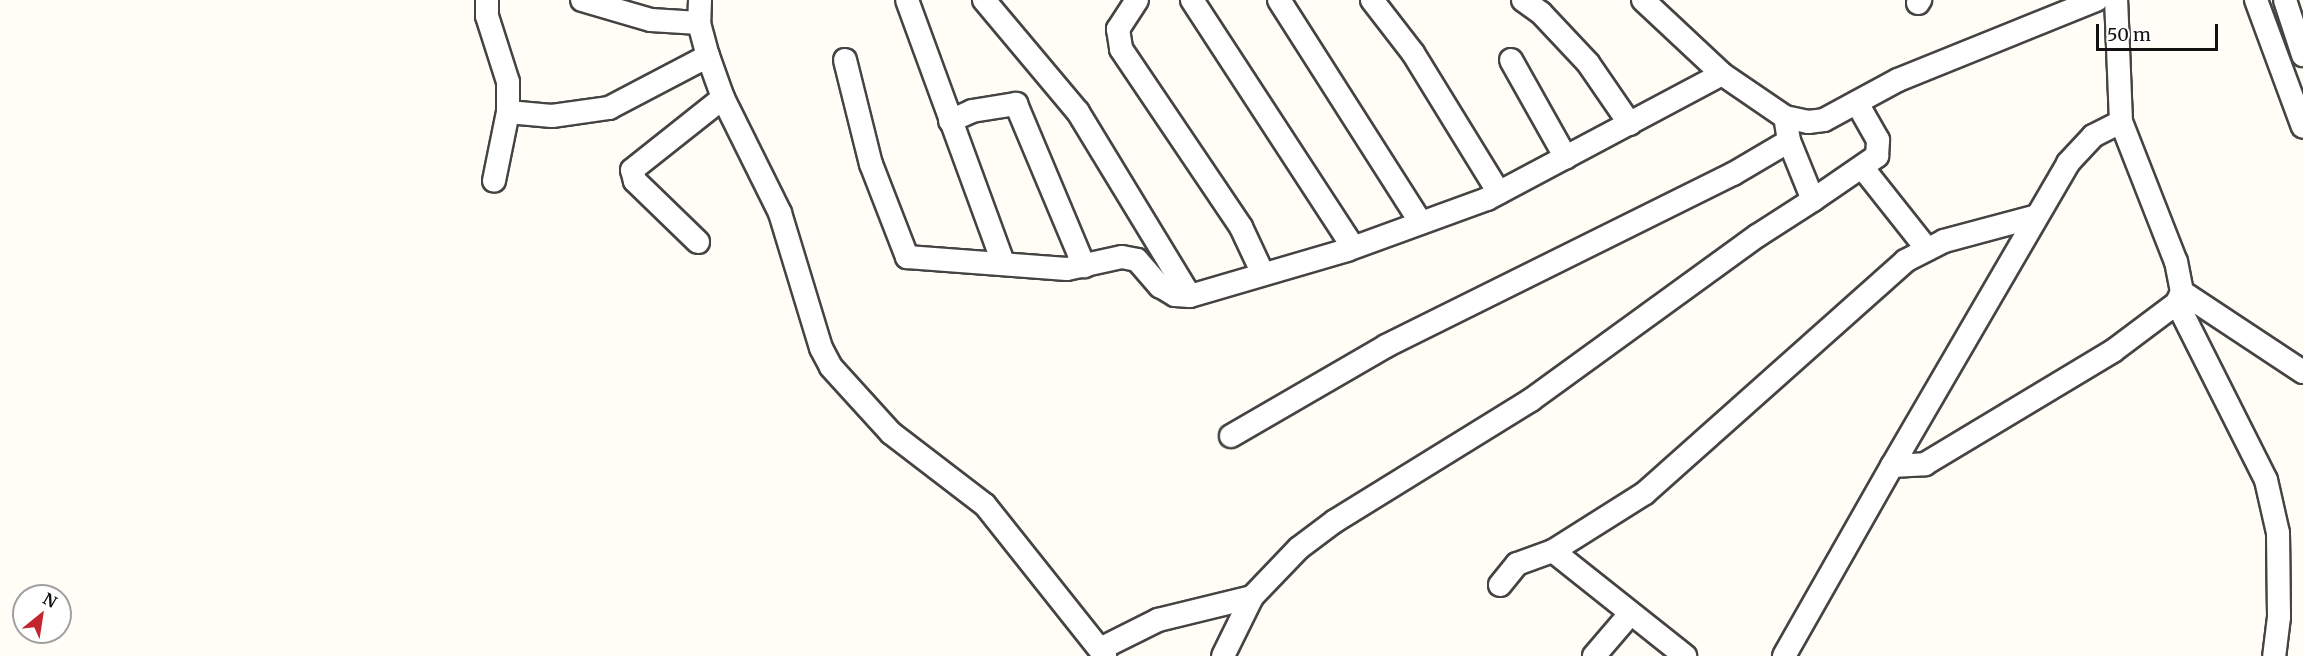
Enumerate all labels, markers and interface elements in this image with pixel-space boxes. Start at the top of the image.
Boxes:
scale bar [2099,12,2220,50]
text: 50 m [2107,23,2151,46]
north arrow [12,584,72,644]
text: N [40,588,60,612]

